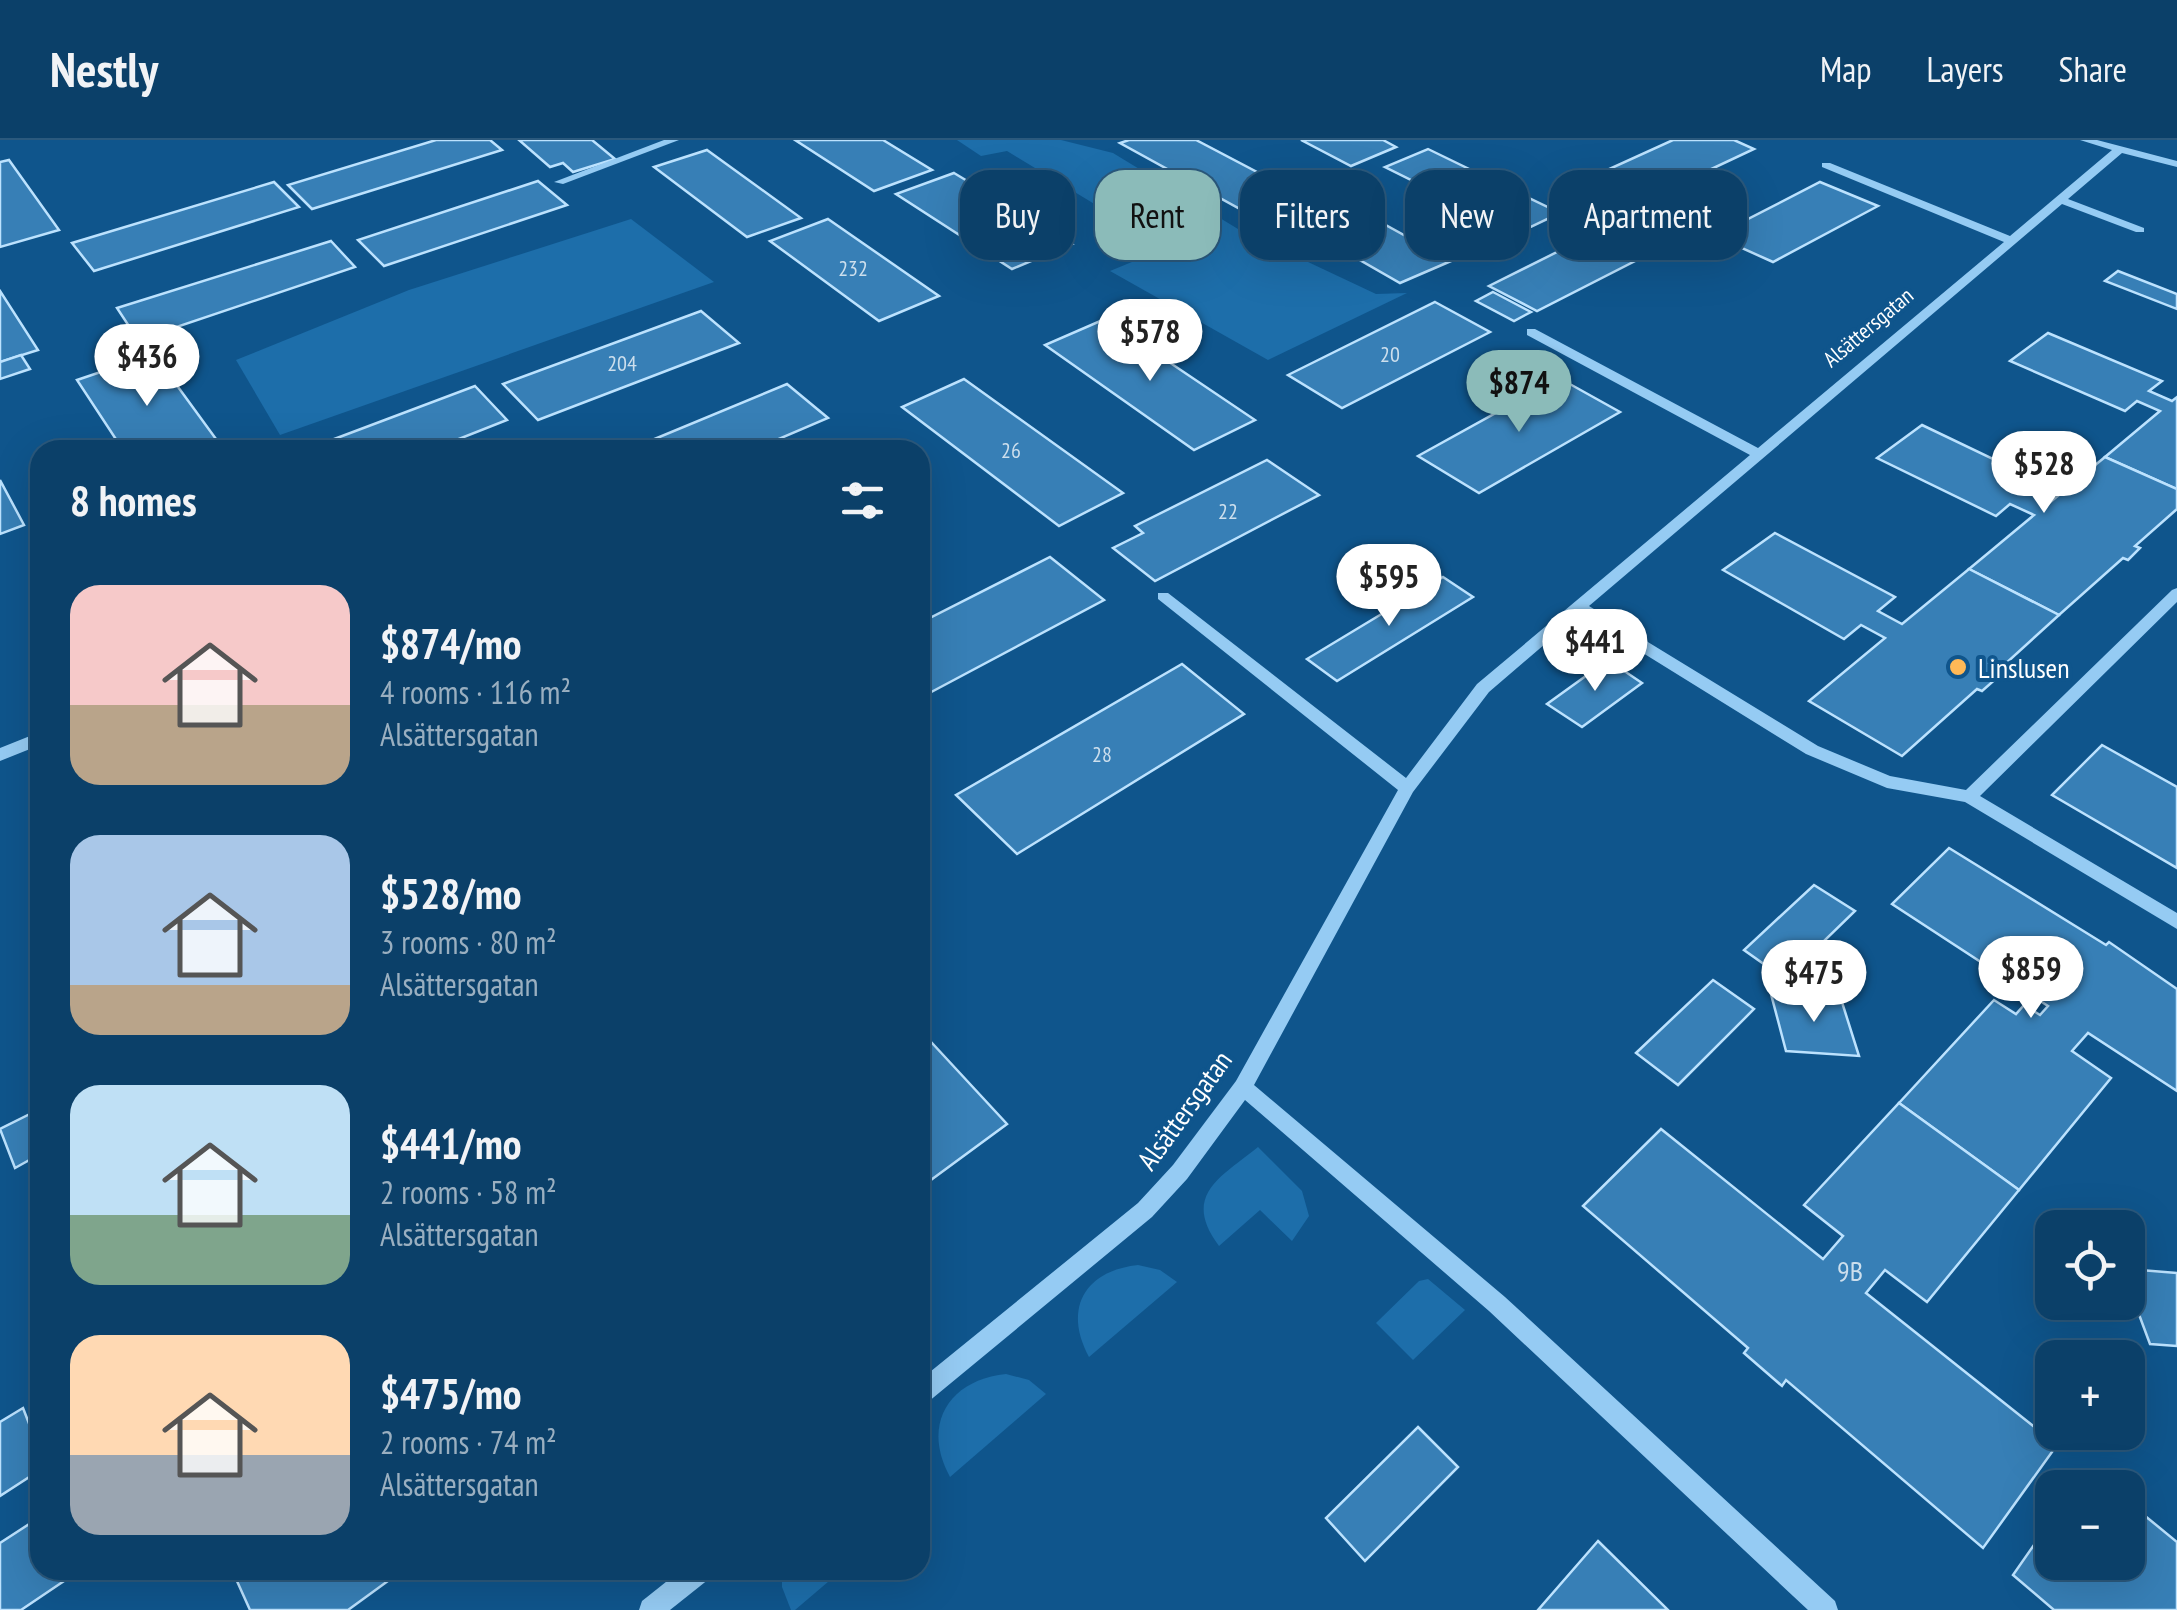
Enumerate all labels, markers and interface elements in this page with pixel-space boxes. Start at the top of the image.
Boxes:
text: Nestly [50,38,158,100]
text: Map [1820,46,1871,92]
text: Layers [1926,46,2004,92]
text: Share [2059,46,2127,92]
chip: Buy [960,170,1075,260]
chip: Rent [1095,170,1220,260]
chip: Filters [1240,170,1385,260]
chip: New [1405,170,1529,260]
chip: Apartment [1549,170,1747,260]
house number: 232 [838,254,868,282]
street label: Alsättersgatan [1817,281,1919,373]
pin: $578 [1091,299,1209,384]
text: $578 [1119,310,1181,352]
pin: $436 [88,324,206,409]
text: $436 [116,335,178,377]
house number: 20 [1380,340,1400,368]
house number: 204 [607,349,637,377]
pin: $874 [1460,350,1578,435]
text: $874 [1488,361,1550,403]
pin: $528 [1985,431,2103,516]
house number: 26 [1001,436,1021,464]
text: $528 [2013,442,2075,484]
text: 8 homes [70,473,197,528]
icon: filters [835,473,890,528]
house number: 22 [1218,497,1238,525]
pin: $595 [1330,544,1448,629]
text: $595 [1358,555,1420,597]
pin: $441 [1536,609,1654,694]
text: $874/mo [380,616,522,671]
text: $441 [1564,620,1626,662]
icon: home [150,625,270,745]
place label: Linslusen [1978,649,2069,686]
marker: Linslusen [1947,656,1969,678]
text: 4 rooms · 116 m² [380,671,571,713]
text: Alsättersgatan [380,713,539,755]
house number: 28 [1092,740,1112,768]
text: $528/mo [380,866,522,921]
icon: home [150,875,270,995]
text: 3 rooms · 80 m² [380,921,557,963]
pin: $859 [1972,936,2090,1021]
pin: $475 [1755,940,1873,1025]
text: $859 [2000,947,2062,989]
text: $475 [1783,951,1845,993]
text: Alsättersgatan [380,963,539,1005]
street label: Alsättersgatan [1128,1043,1240,1177]
text: $441/mo [380,1116,522,1171]
icon: home [150,1125,270,1245]
text: 2 rooms · 58 m² [380,1171,557,1213]
map controls [2035,1210,2145,1580]
button: locate [2035,1210,2145,1320]
text: Alsättersgatan [380,1213,539,1255]
house number: 9B [1837,1252,1863,1289]
button: + [2035,1340,2145,1450]
text: $475/mo [380,1366,522,1421]
icon: home [150,1375,270,1495]
text: 2 rooms · 74 m² [380,1421,557,1463]
text: Alsättersgatan [380,1463,539,1505]
button: − [2035,1470,2145,1580]

